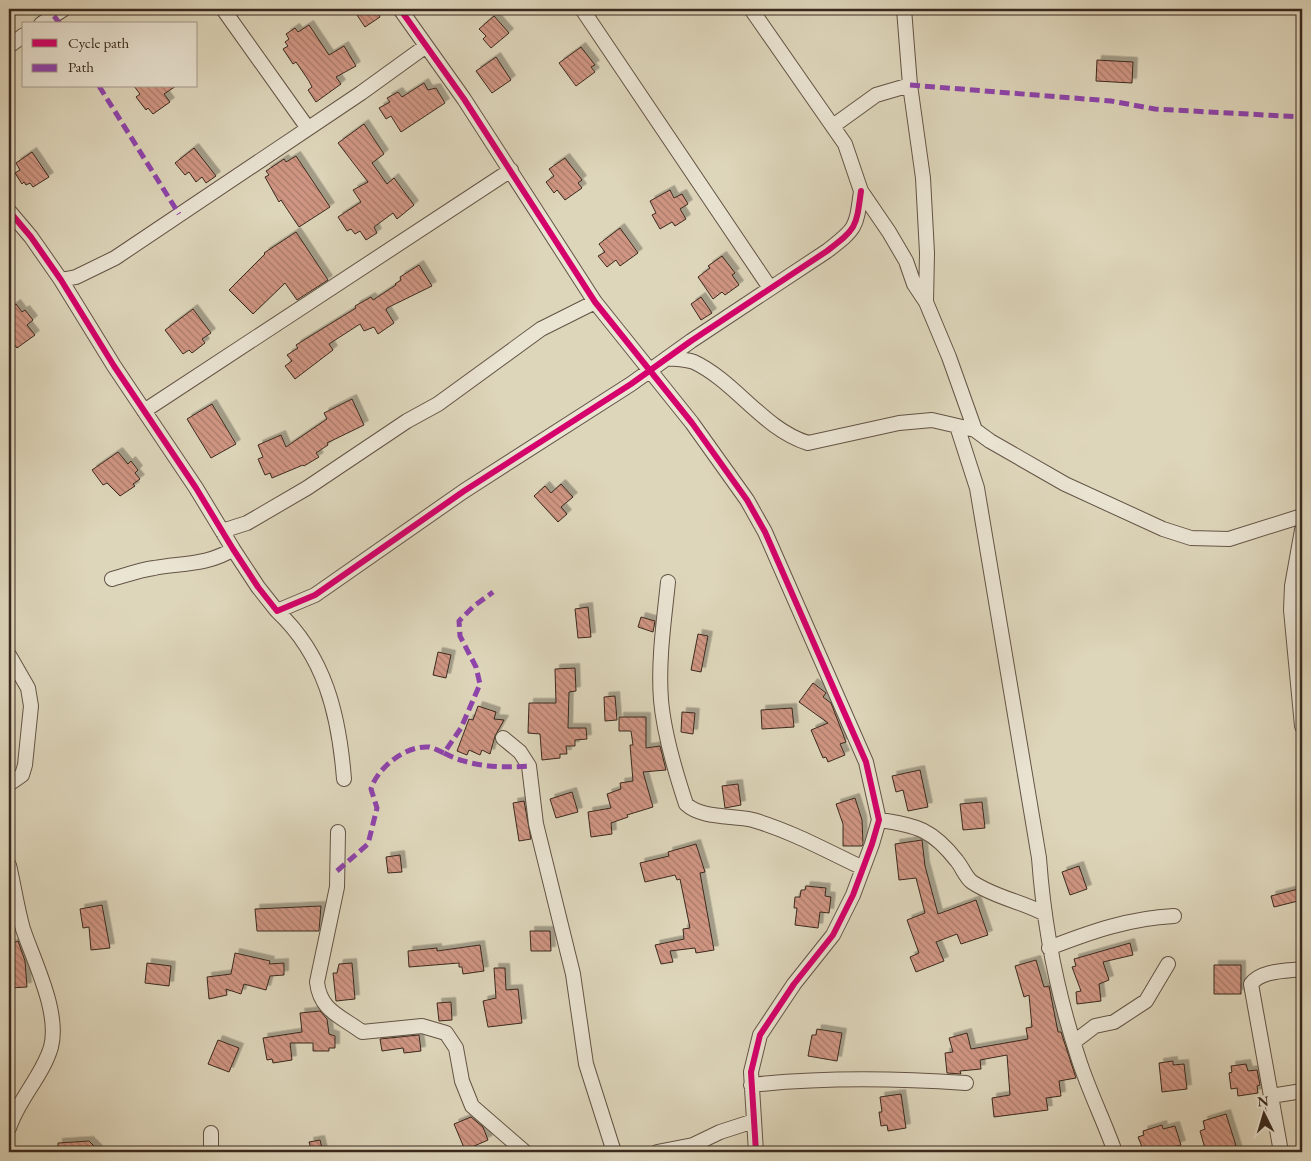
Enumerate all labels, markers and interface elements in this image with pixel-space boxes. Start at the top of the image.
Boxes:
legend [22,22,198,88]
text: Cycle path [68,33,130,52]
text: Path [68,57,94,76]
north arrow [1238,1088,1288,1138]
text: N [1256,1092,1270,1111]

